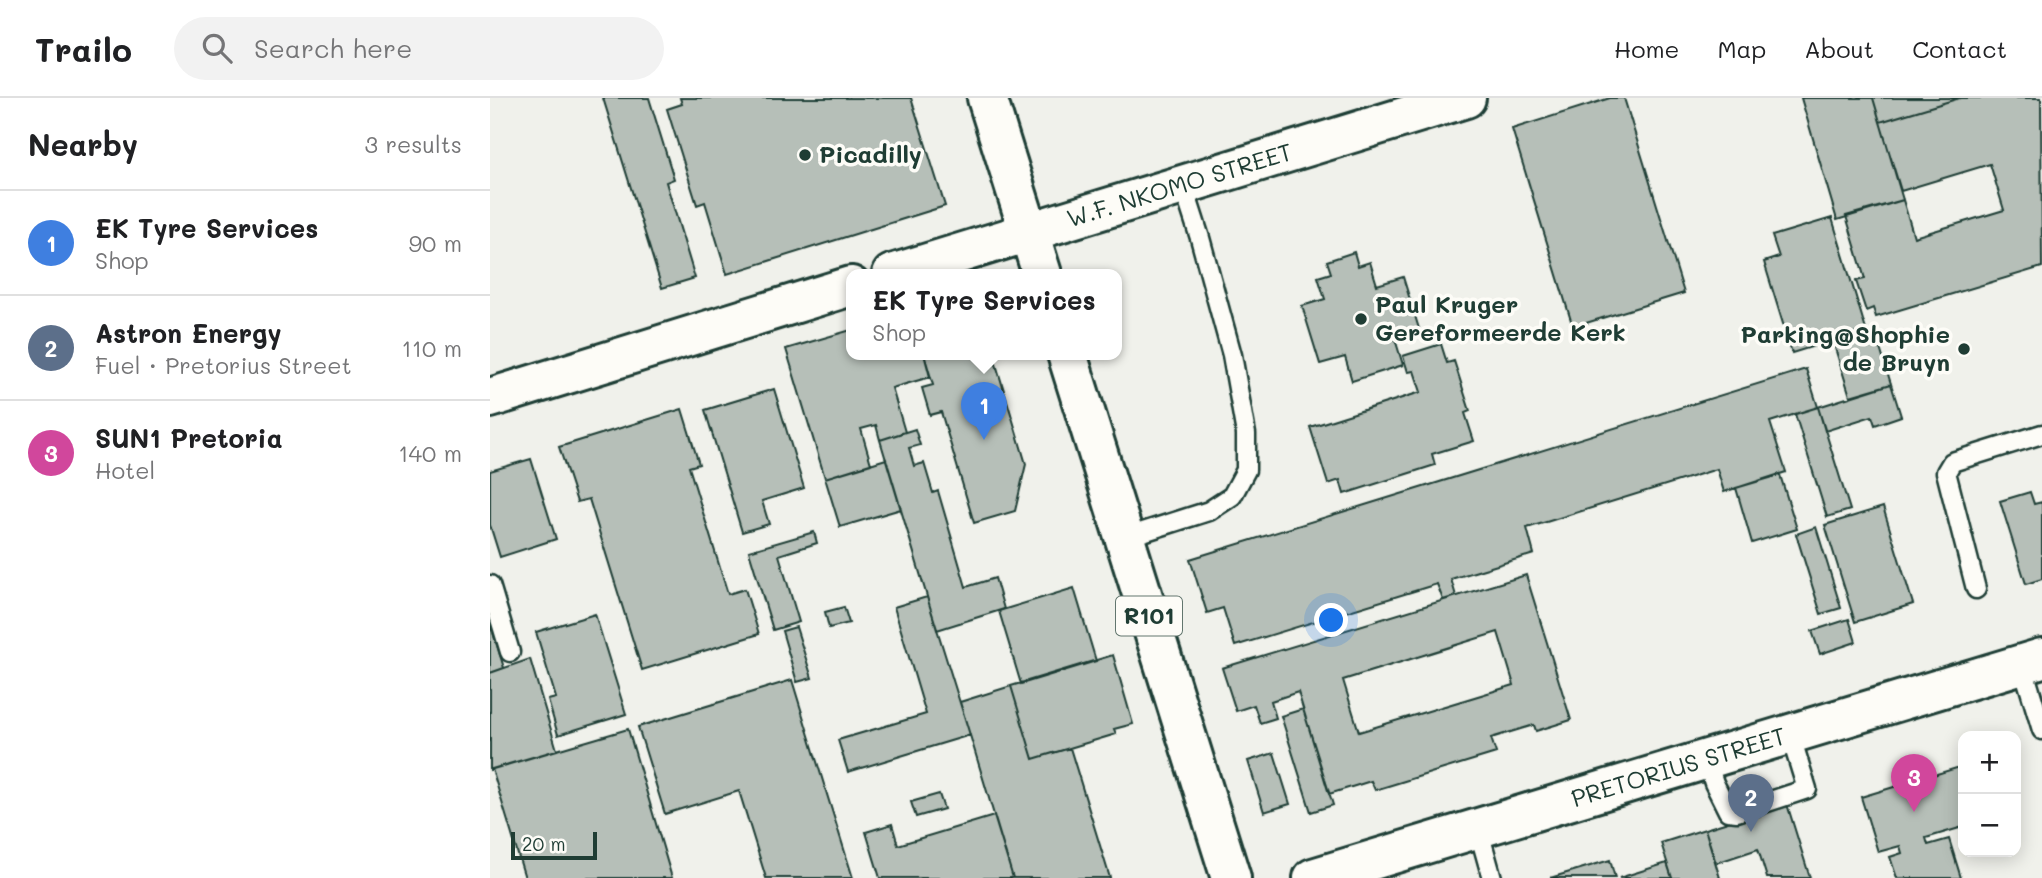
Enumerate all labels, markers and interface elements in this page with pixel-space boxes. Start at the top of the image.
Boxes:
search box [174,17,664,80]
text: Trailo [35,27,132,70]
icon: search [198,29,236,67]
text: Search here [254,31,412,65]
text: Home [1614,33,1679,64]
text: Map [1717,33,1766,64]
text: About [1804,33,1874,64]
text: Contact [1912,33,2007,64]
text: Nearby [28,124,138,164]
text: 3 results [365,129,462,159]
street label: W.F. NKOMO STREET [1063,135,1296,233]
place label: Picadilly [819,138,922,169]
marker: Picadilly [797,147,813,163]
text: EK Tyre Services [95,211,318,245]
text: 1 [46,228,56,258]
text: 90 m [409,228,462,258]
text: Shop [95,245,149,275]
popup [846,269,1122,360]
text: EK Tyre Services [872,283,1096,317]
place label: Paul Kruger Gereformeerde Kerk [1375,288,1626,347]
marker: Paul Kruger Gereformeerde Kerk [1353,311,1369,327]
text: Astron Energy [95,316,282,350]
text: Shop [872,317,926,347]
place label: Parking@Shophie de Bruyn [1741,318,1950,377]
text: 2 [45,333,57,363]
text: 110 m [402,333,462,363]
marker: Parking@Shophie de Bruyn [1956,341,1972,357]
text: Fuel · Pretorius Street [95,350,352,380]
pin: 1 [961,382,1007,440]
text: SUN1 Pretoria [95,421,283,455]
text: 3 [44,438,58,468]
text: 140 m [398,438,462,468]
text: Hotel [95,455,155,485]
road number: R101 [1116,596,1182,636]
your location [1314,603,1348,637]
street label: PRETORIUS STREET [1567,719,1789,813]
map controls [1958,731,2021,857]
button: + [1958,731,2021,794]
pin: 3 [1891,754,1937,812]
pin: 2 [1728,774,1774,832]
button: − [1958,794,2021,857]
scale bar [511,829,597,861]
text: 20 m [522,831,566,856]

